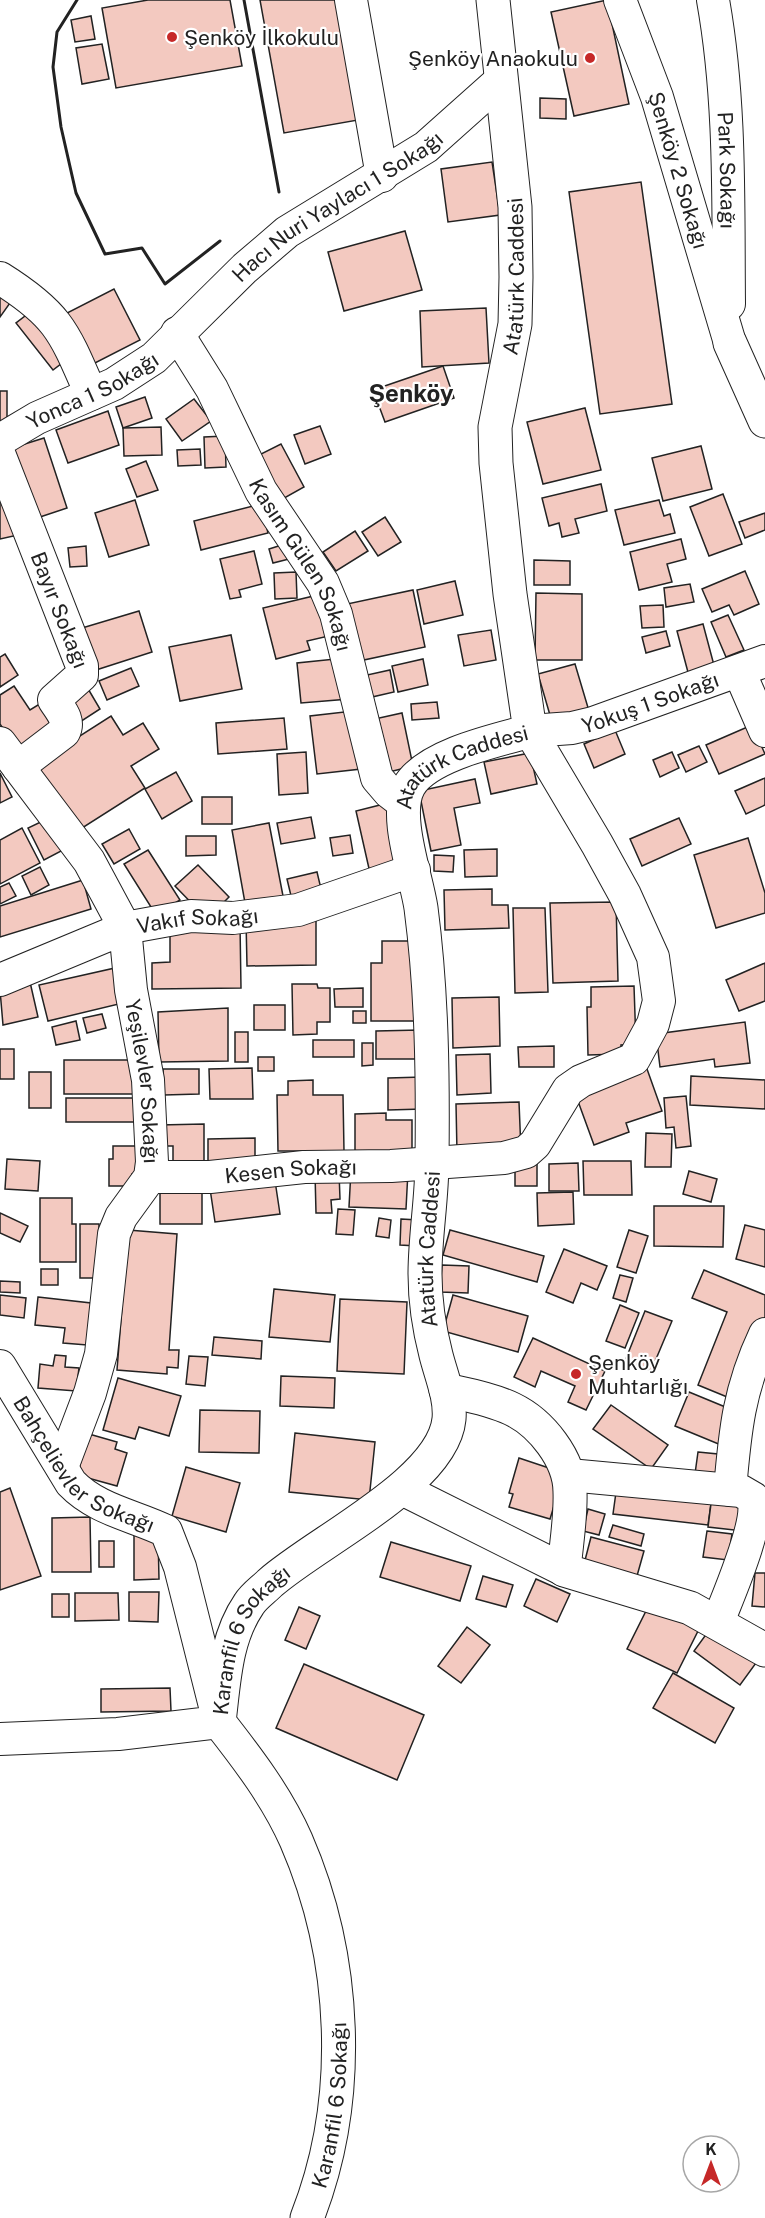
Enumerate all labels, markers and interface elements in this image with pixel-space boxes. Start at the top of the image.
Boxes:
place label: Şenköy İlkokulu [184,25,339,50]
marker: Şenköy İlkokulu [165,30,179,44]
place label: Şenköy Anaokulu [408,46,578,71]
marker: Şenköy Anaokulu [583,51,597,65]
street label: Şenköy 2 Sokağı [644,89,714,251]
street label: Park Sokağı [713,111,741,229]
street label: Hacı Nuri Yaylacı 1 Sokağı [226,126,448,287]
street label: Atatürk Caddesi [497,196,529,357]
street label: Yonca 1 Sokağı [22,346,163,434]
district label: Şenköy [369,379,454,408]
street label: Kasım Gülen Sokağı [244,474,357,654]
street label: Bayır Sokağı [26,548,94,671]
street label: Yokuş 1 Sokağı [579,666,722,738]
street label: Atatürk Caddesi [391,720,531,811]
street label: Vakıf Sokağı [134,903,260,938]
street label: Yeşilevler Sokağı [120,997,165,1164]
street label: Kesen Sokağı [223,1154,357,1188]
street label: Atatürk Caddesi [412,1171,444,1330]
place label: Şenköy Muhtarlığı [588,1350,688,1399]
marker: Şenköy Muhtarlığı [569,1367,583,1381]
street label: Bahçelievler Sokağı [9,1391,158,1537]
street label: Karanfil 6 Sokağı [207,1559,295,1716]
street label: Karanfil 6 Sokağı [306,2022,351,2191]
north arrow [681,2134,741,2194]
text: K [705,2140,717,2159]

